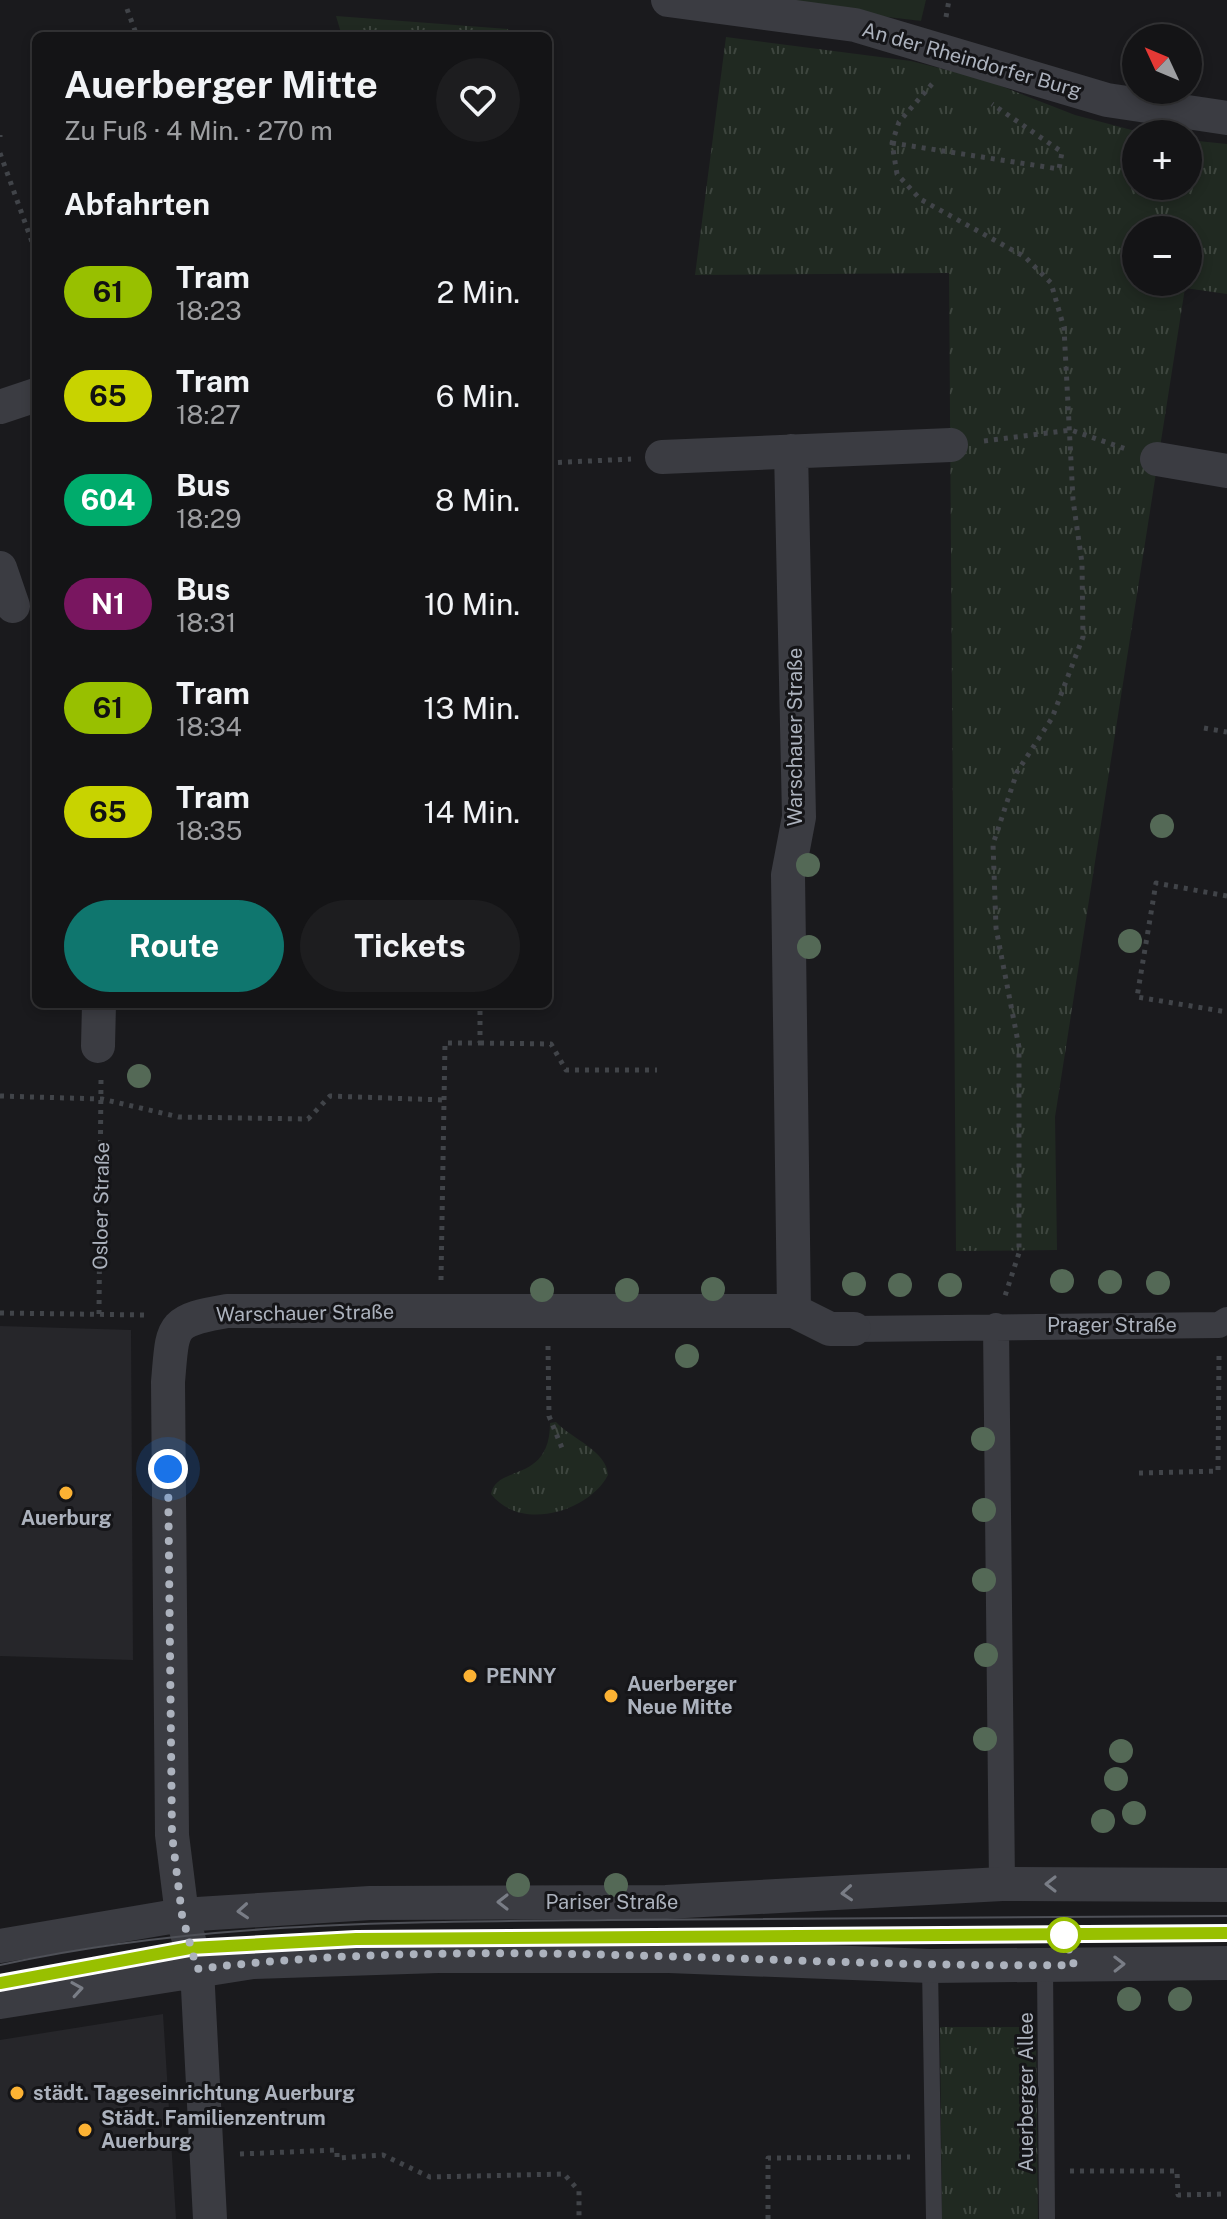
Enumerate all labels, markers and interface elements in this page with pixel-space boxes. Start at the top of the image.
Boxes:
street label: An der Rheindorfer Burg [859,17,1085,103]
north arrow [1122,24,1202,104]
map controls [1122,24,1202,296]
button: heart [436,58,520,142]
text: Auerberger Mitte [64,62,378,107]
text: Zu Fuß · 4 Min. · 270 m [64,115,333,146]
button: + [1122,120,1202,200]
text: Abfahrten [64,186,210,222]
button: − [1122,216,1202,296]
text: Tram [176,259,250,295]
text: 2 Min. [437,274,520,310]
text: 61 [93,275,123,308]
text: 18:23 [176,295,242,326]
text: Tram [176,363,250,399]
text: 6 Min. [436,378,520,414]
text: 65 [89,379,127,412]
text: 18:27 [176,399,241,430]
text: Bus [176,467,230,503]
text: 8 Min. [435,482,520,518]
text: 604 [81,483,135,516]
text: 18:29 [176,503,242,534]
text: Bus [176,571,230,607]
text: 10 Min. [424,586,520,622]
text: N1 [91,587,125,620]
text: 18:31 [176,607,236,638]
street label: Warschauer Straße [783,648,807,826]
text: Tram [176,675,250,711]
text: 13 Min. [423,690,520,726]
text: 61 [93,691,123,724]
text: 18:34 [176,711,242,742]
text: Tram [176,779,250,815]
text: 14 Min. [423,794,520,830]
text: 65 [89,795,127,828]
text: 18:35 [176,815,242,846]
button: Route [64,900,284,992]
button: Tickets [300,900,520,992]
street label: Osloer Straße [88,1142,114,1270]
street label: Warschauer Straße [216,1299,394,1327]
street label: Prager Straße [1047,1313,1177,1337]
your location [148,1449,188,1489]
marker: Auerburg [57,1484,75,1502]
place label: Auerburg [21,1506,112,1530]
place label: PENNY [486,1664,557,1688]
marker: PENNY [461,1667,479,1685]
place label: Auerberger Neue Mitte [627,1672,737,1719]
marker: Auerberger Neue Mitte [602,1687,620,1705]
one-way arrow [1044,1875,1057,1893]
one-way arrow [840,1884,853,1901]
street label: Pariser Straße [546,1890,678,1914]
one-way arrow [496,1893,509,1911]
one-way arrow [236,1902,249,1919]
unlabelled marker [1047,1918,1081,1952]
one-way arrow [1113,1956,1126,1973]
one-way arrow [70,1981,84,1998]
street label: Auerberger Allee [1014,2012,1038,2172]
place label: städt. Tageseinrichtung Auerburg [33,2081,355,2105]
marker: städt. Tageseinrichtung Auerburg [8,2084,26,2102]
place label: Städt. Familienzentrum Auerburg [101,2106,326,2153]
marker: Städt. Familienzentrum Auerburg [76,2121,94,2139]

